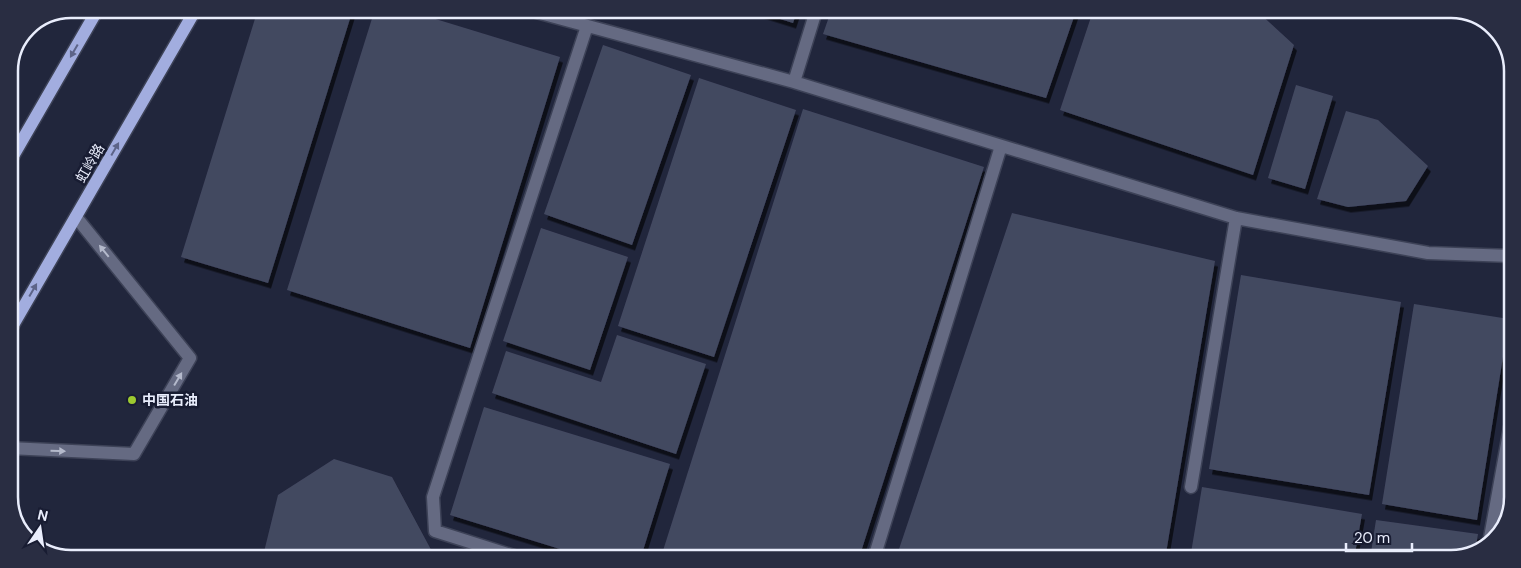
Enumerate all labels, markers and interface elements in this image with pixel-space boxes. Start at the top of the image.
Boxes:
one-way arrow [69,44,78,58]
street label: 虹岭路 [72,140,108,186]
one-way arrow [110,143,119,156]
one-way arrow [98,245,109,258]
one-way arrow [29,283,38,297]
one-way arrow [173,373,182,386]
place label: 中国石油 [142,391,198,409]
marker: 中国石油 [126,394,138,406]
one-way arrow [50,447,66,455]
north arrow [15,503,65,553]
text: N [36,505,50,525]
scale bar [1346,520,1412,552]
text: 20 m [1354,528,1390,548]

